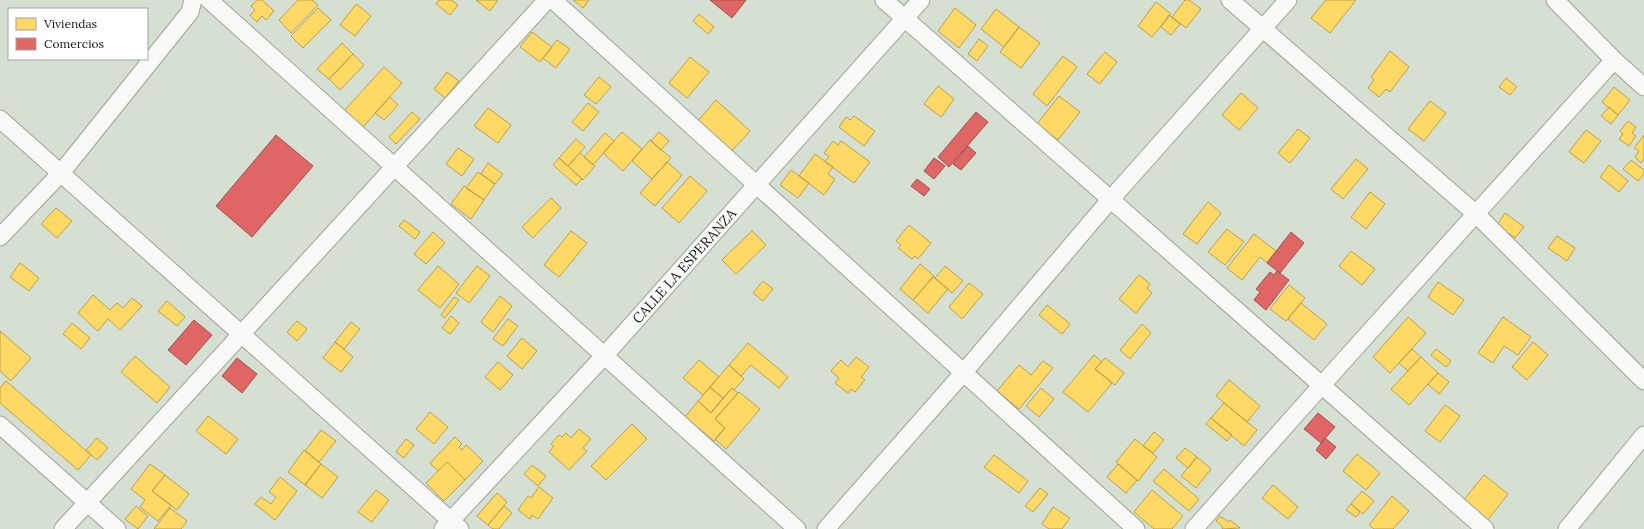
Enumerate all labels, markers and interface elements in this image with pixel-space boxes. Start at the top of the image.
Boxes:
legend [8,8,148,60]
text: Viviendas [43,16,98,31]
text: Comercios [44,36,105,51]
street label: CALLE LA ESPERANZA [628,205,740,327]

